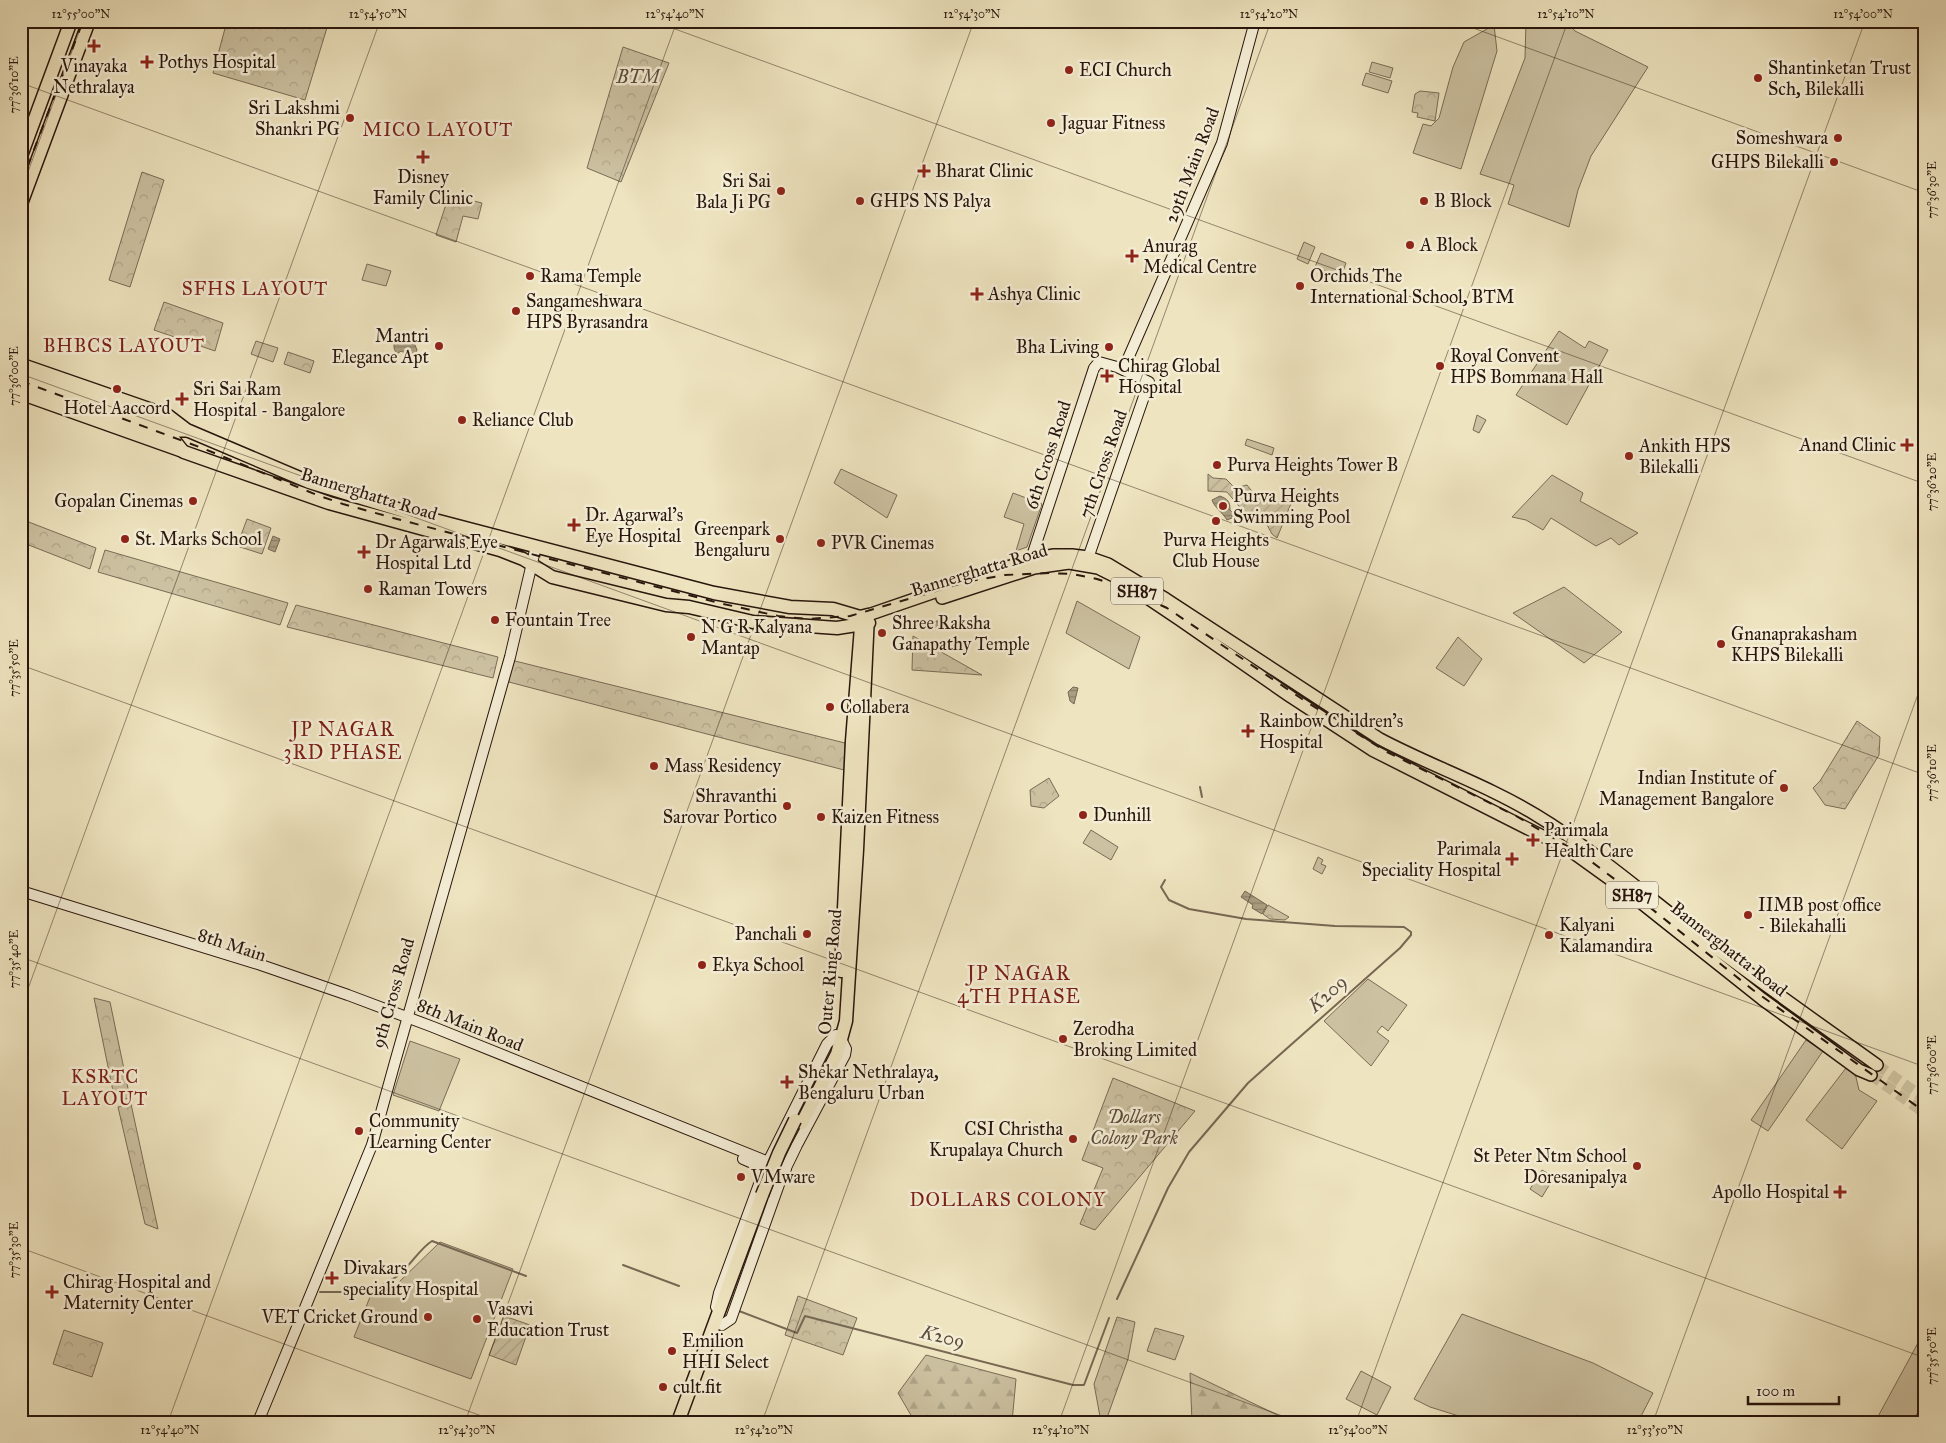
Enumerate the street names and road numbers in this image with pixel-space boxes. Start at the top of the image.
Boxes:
street label: 29th Main Road [1160,104,1224,226]
street label: 6th Cross Road [1020,398,1076,512]
street label: 7th Cross Road [1074,407,1132,521]
street label: Bannerghatta Road [298,463,440,526]
street label: Bannerghatta Road [908,539,1050,602]
road number: SH87 [1111,578,1163,604]
road number: SH87 [1606,882,1658,908]
street label: Bannerghatta Road [1666,897,1792,1002]
street label: Outer Ring Road [814,908,847,1036]
street label: 8th Main [195,924,269,966]
street label: 9th Cross Road [367,935,419,1051]
street label: 8th Main Road [414,994,526,1056]

